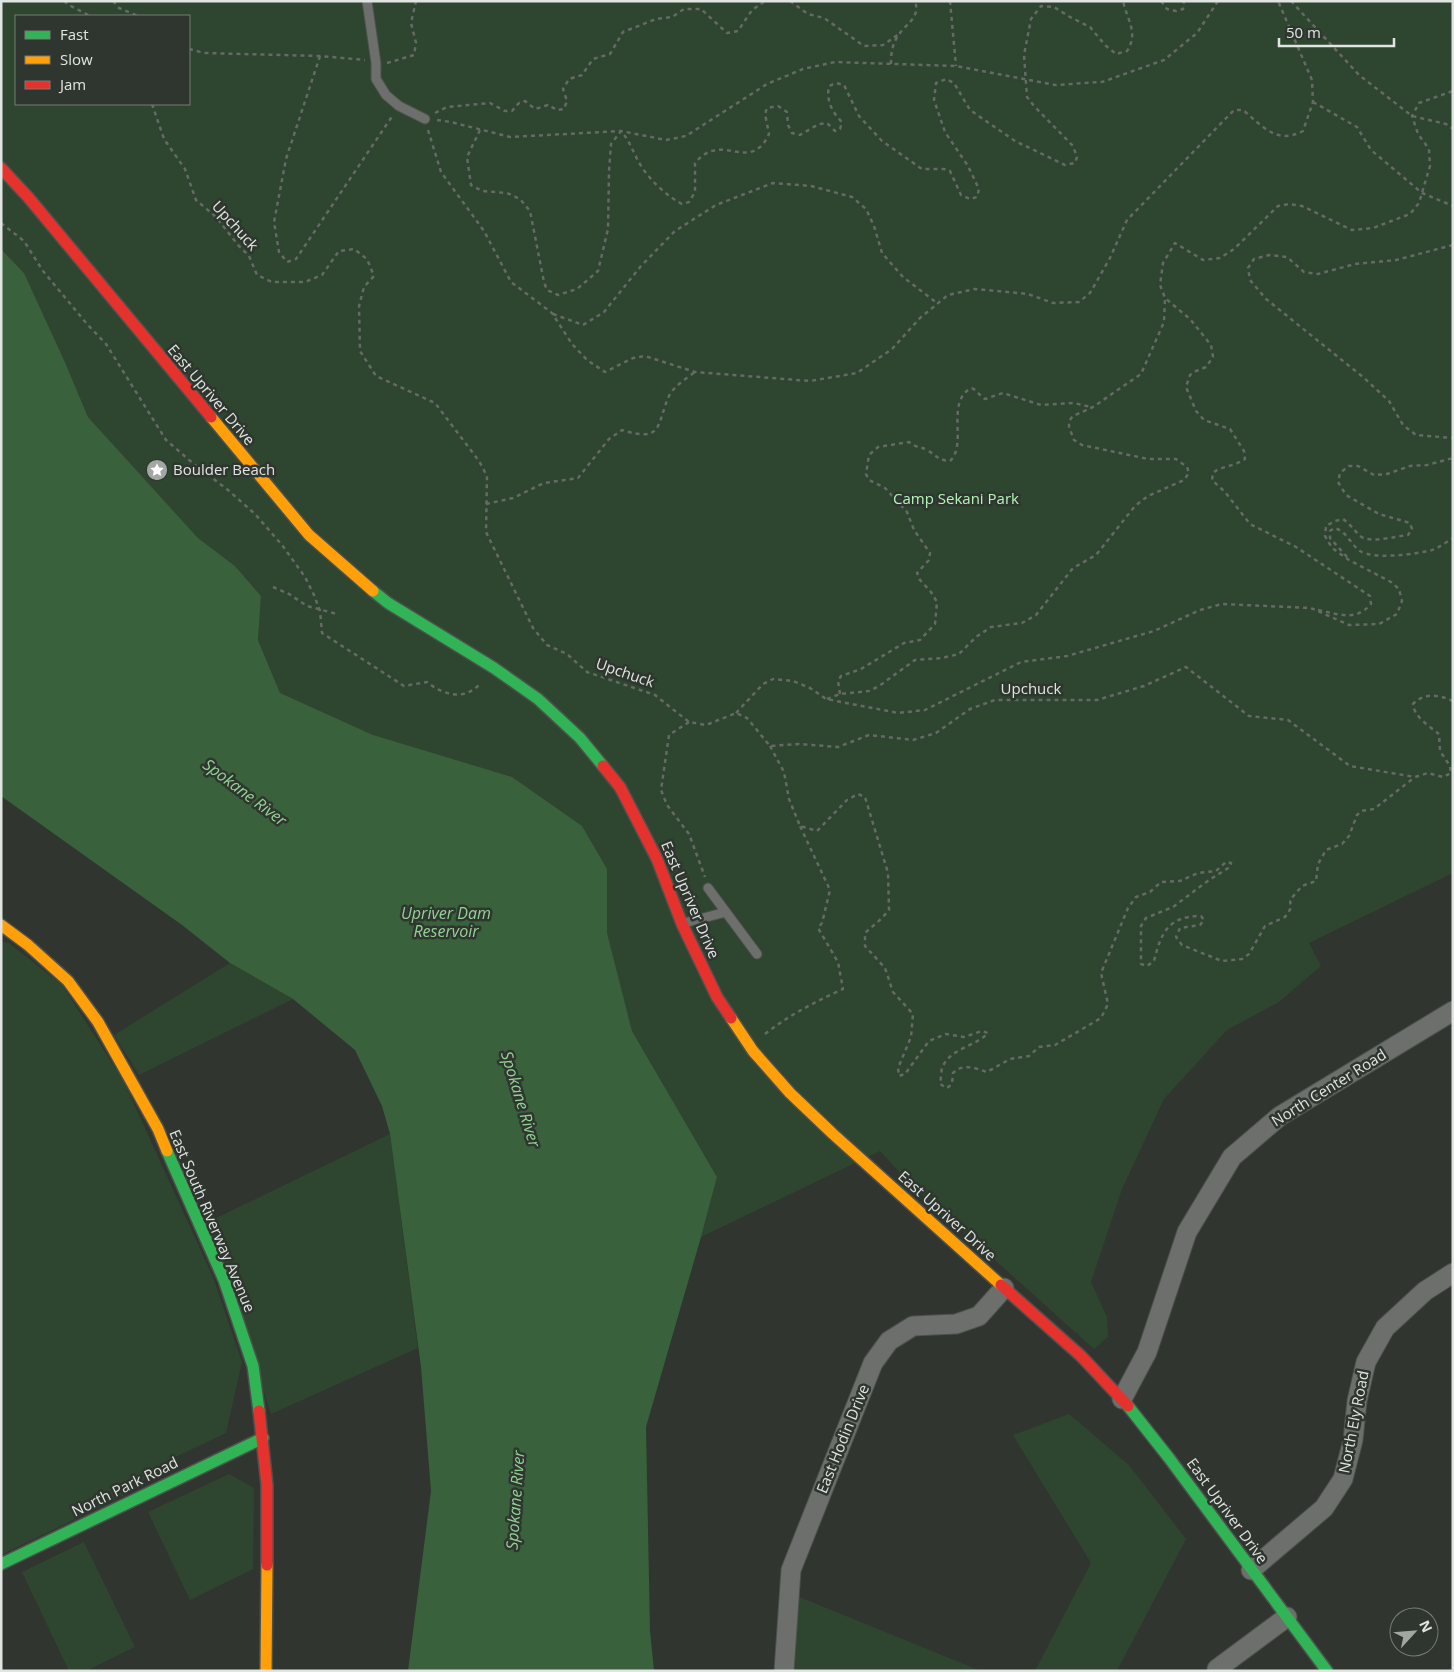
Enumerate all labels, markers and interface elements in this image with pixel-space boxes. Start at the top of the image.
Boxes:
legend [15,15,190,105]
scale bar [1279,15,1394,47]
text: 50 m [1286,22,1321,42]
text: Fast [60,24,89,44]
text: Slow [60,49,93,69]
text: Jam [58,74,86,94]
street label: Upchuck [208,196,264,255]
street label: East Upriver Drive [164,340,260,449]
place icon: Boulder Beach [145,458,169,482]
place label: Boulder Beach [173,459,275,479]
park label: Camp Sekani Park [893,488,1019,508]
street label: Upchuck [593,653,657,691]
street label: Upchuck [1001,678,1061,698]
water label: Spokane River [199,753,292,831]
street label: East Upriver Drive [657,838,725,961]
water label: Upriver Dam Reservoir [401,902,491,942]
street label: North Center Road [1267,1044,1390,1130]
water label: Spokane River [496,1048,546,1150]
street label: East South Riverway Avenue [165,1126,261,1315]
street label: East Upriver Drive [894,1166,1001,1265]
street label: North Ely Road [1333,1369,1373,1475]
street label: East Hodin Drive [811,1381,873,1496]
water label: Spokane River [501,1449,529,1550]
street label: North Park Road [68,1452,181,1521]
street label: East Upriver Drive [1183,1454,1273,1567]
north arrow [1389,1607,1439,1657]
text: N [1415,1617,1437,1635]

